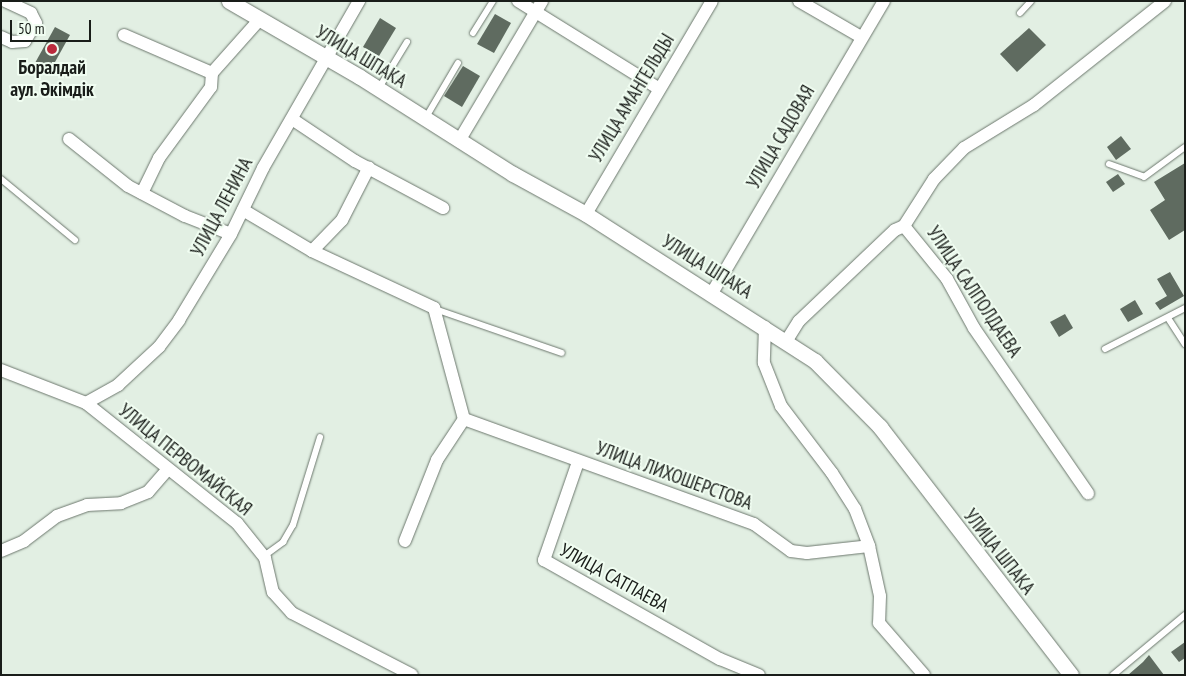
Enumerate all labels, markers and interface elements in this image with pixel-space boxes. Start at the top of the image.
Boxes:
scale bar [12,10,94,42]
text: 50 m [18,19,44,38]
street label: УЛИЦА ШПАКА [311,21,411,93]
street label: УЛИЦА АМАНГЕЛЬДЫ [584,29,680,167]
marker: Боралдай аул. Әкімдік [46,43,58,55]
place label: Боралдай аул. Әкімдік [10,57,94,101]
street label: УЛИЦА САДОВАЯ [742,81,820,193]
street label: УЛИЦА ЛЕНИНА [186,153,258,261]
street label: УЛИЦА САЛПОЛДАЕВА [922,222,1026,362]
street label: УЛИЦА ШПАКА [658,230,756,304]
street label: УЛИЦА ПЕРВОМАЙСКАЯ [114,399,256,521]
street label: УЛИЦА ЛИХОШЕРСТОВА [592,437,756,515]
street label: УЛИЦА ШПАКА [959,505,1039,599]
street label: УЛИЦА САТПАЕВА [555,539,673,617]

